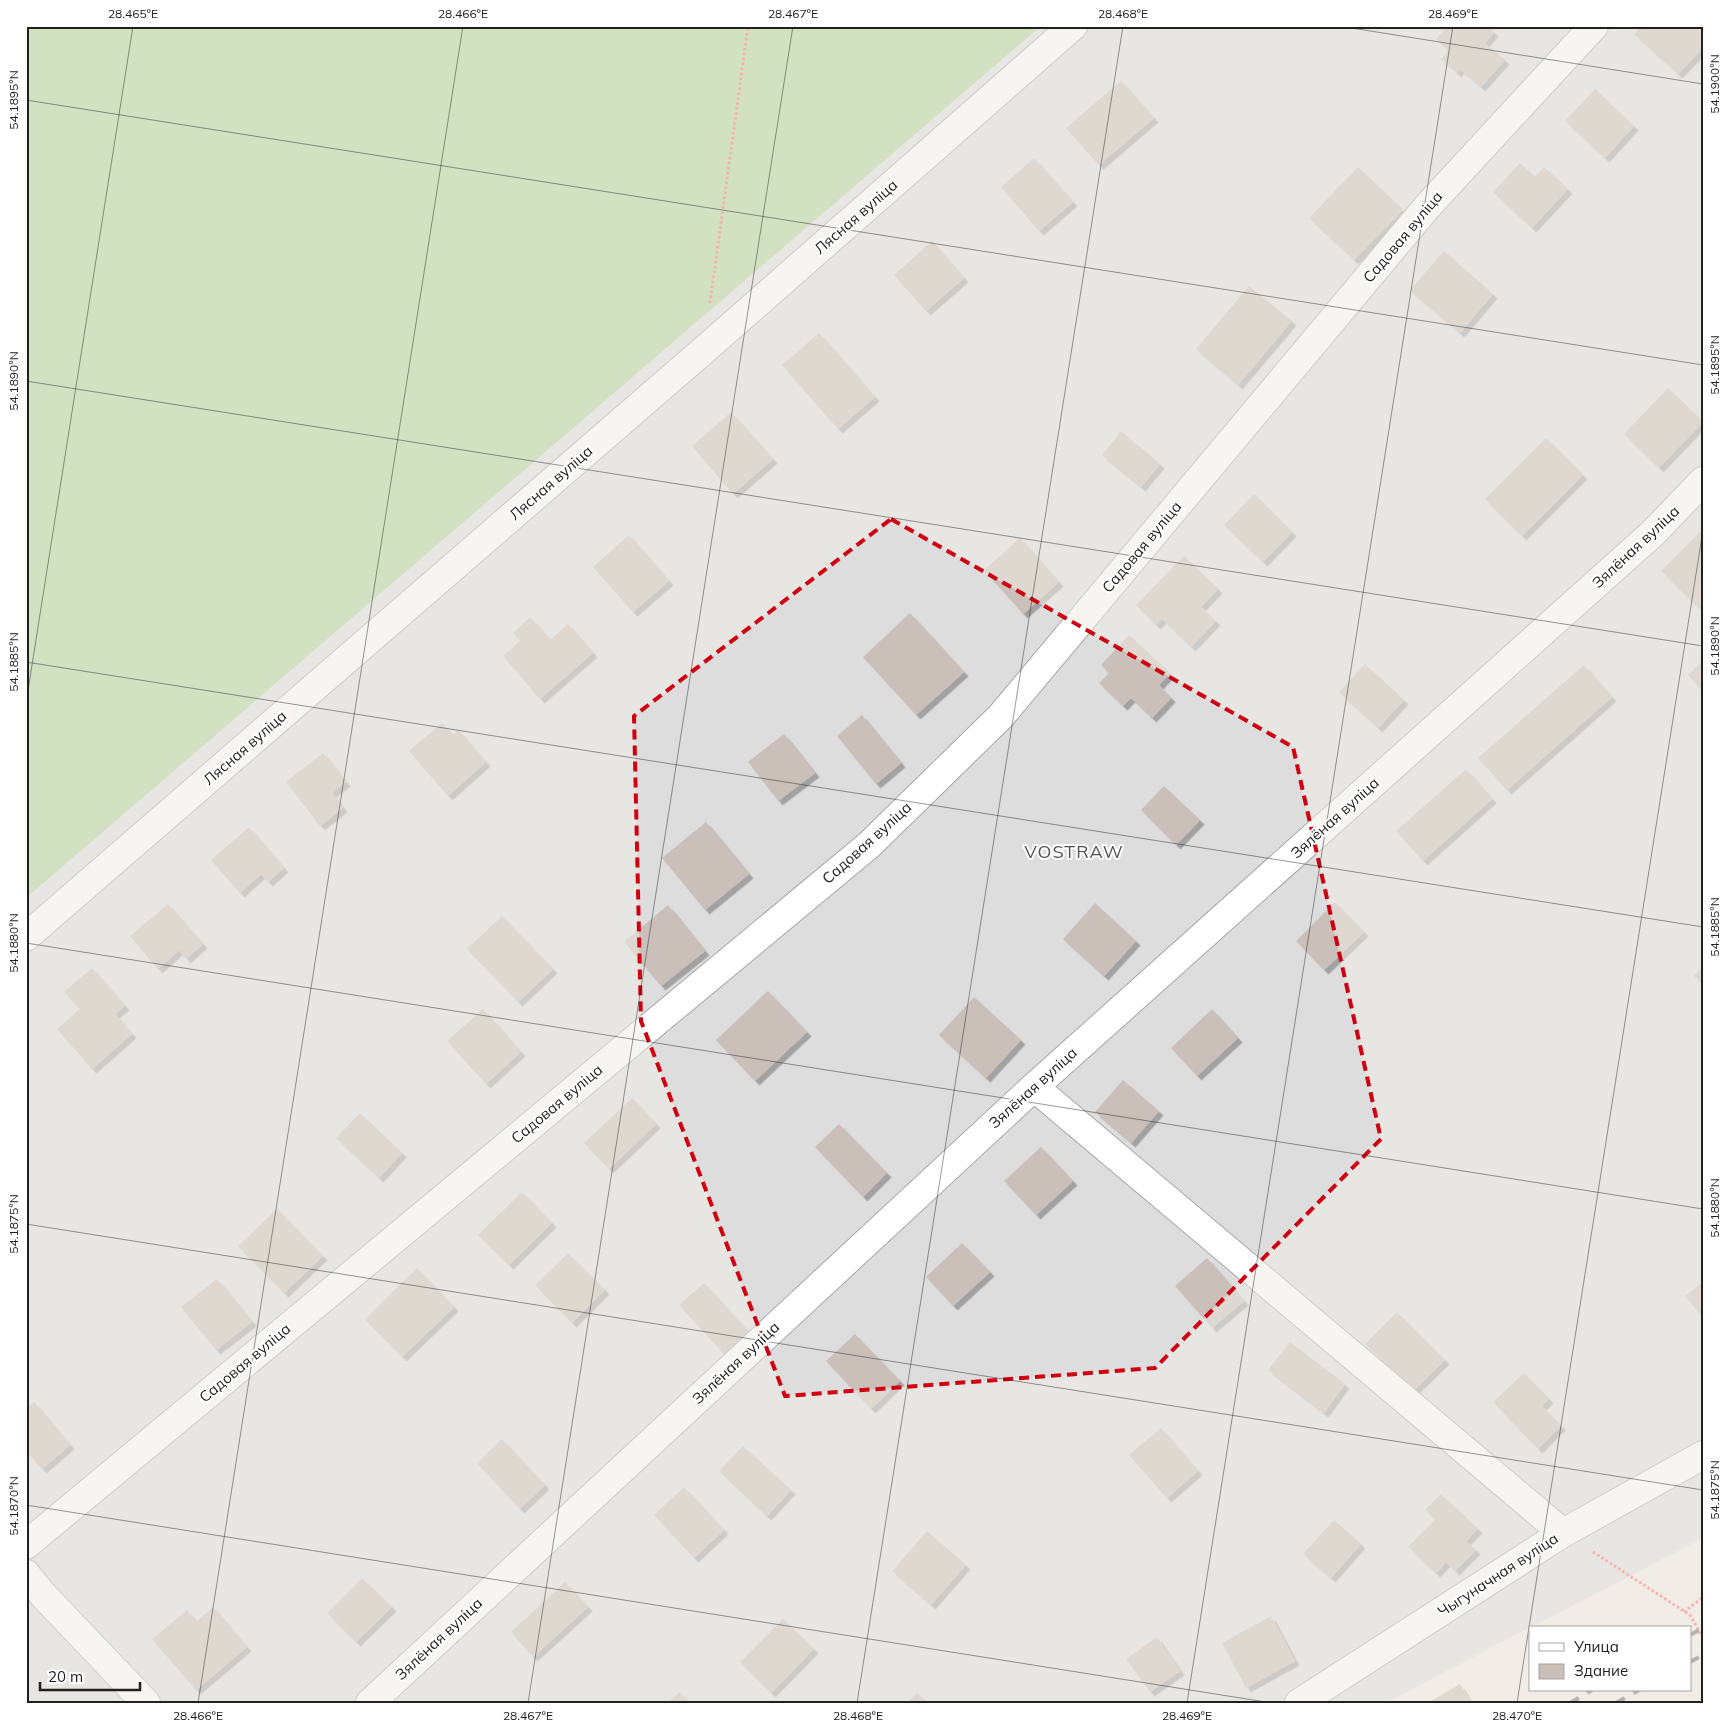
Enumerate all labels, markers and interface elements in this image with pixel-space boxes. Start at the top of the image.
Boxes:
text: 28.465°E [108,6,158,21]
text: 28.466°E [438,6,488,21]
text: 28.467°E [768,6,818,21]
text: 28.468°E [1098,6,1148,21]
text: 28.469°E [1428,6,1478,21]
text: 54.1900°N [1707,54,1722,114]
text: 54.1895°N [6,70,21,130]
street label: Лясная вуліца [810,175,901,258]
street label: Садовая вуліца [1359,187,1446,286]
text: 54.1895°N [1707,335,1722,395]
text: 54.1890°N [6,351,21,411]
street label: Лясная вуліца [505,441,596,524]
street label: Садовая вуліца [1098,497,1185,596]
street label: Зялёная вуліца [1588,501,1683,592]
text: 54.1890°N [1707,616,1722,676]
text: 54.1885°N [6,632,21,692]
street label: Лясная вуліца [199,706,290,789]
street label: Зялёная вуліца [1287,773,1383,862]
street label: Садовая вуліца [818,798,915,888]
district label: VOSTRAW [1024,840,1124,863]
text: 54.1885°N [1707,897,1722,957]
text: 54.1880°N [6,913,21,973]
street label: Зялёная вуліца [985,1043,1081,1132]
street label: Садовая вуліца [507,1060,606,1147]
text: 54.1880°N [1707,1178,1722,1238]
text: 54.1875°N [6,1194,21,1254]
street label: Зялёная вуліца [688,1317,783,1408]
street label: Садовая вуліца [195,1319,294,1406]
text: 54.1875°N [1707,1460,1722,1520]
text: 54.1870°N [6,1476,21,1536]
street label: Чыгуначная вуліца [1434,1528,1562,1621]
street label: Зялёная вуліца [391,1593,486,1684]
legend [1529,1626,1692,1692]
text: Улица [1573,1637,1619,1656]
scale bar [40,1659,140,1691]
text: Здание [1574,1661,1628,1680]
text: 20 m [48,1667,83,1686]
text: 28.466°E [173,1708,223,1723]
text: 28.467°E [503,1708,553,1723]
text: 28.468°E [833,1708,883,1723]
text: 28.469°E [1162,1708,1212,1723]
text: 28.470°E [1492,1708,1542,1723]

